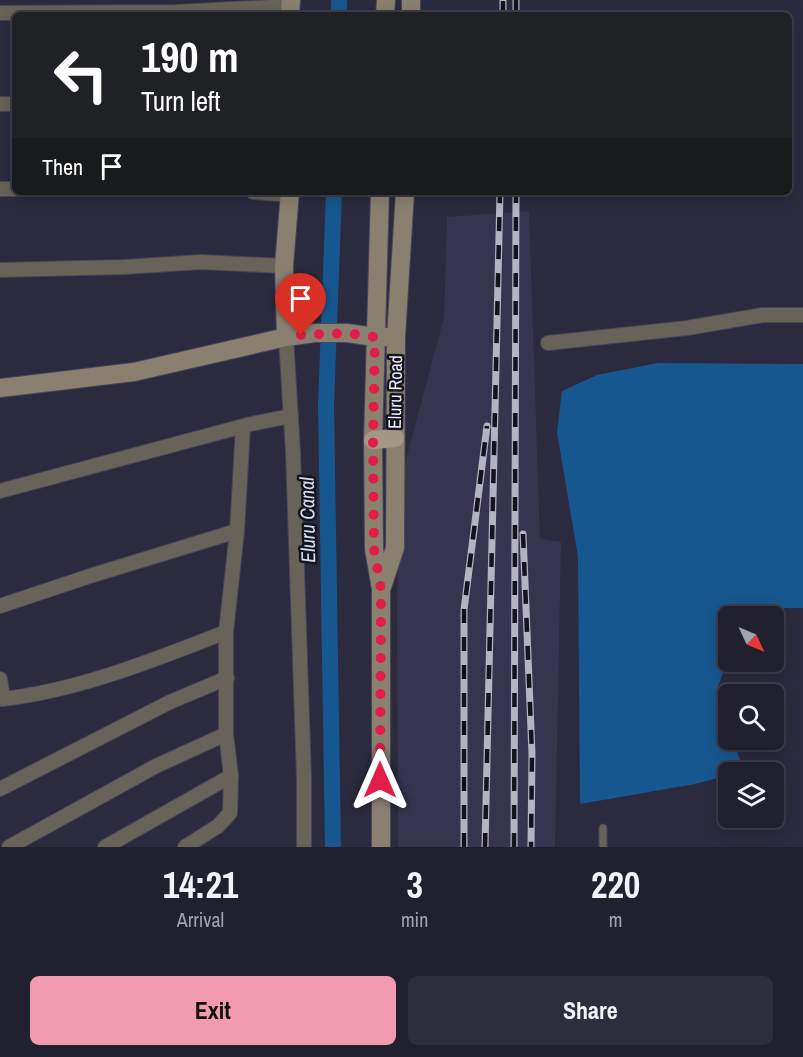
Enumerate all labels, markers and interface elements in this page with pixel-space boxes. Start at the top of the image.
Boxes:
text: 190 m [141,29,239,85]
icon: left [42,36,120,114]
text: Turn left [141,83,220,119]
icon: arrive [95,150,128,183]
text: Then [42,152,83,182]
pin [275,273,326,335]
icon: arrive [284,282,317,315]
street label: Eluru Road [382,355,408,429]
water label: Eluru Canal [293,477,321,563]
north arrow [718,606,784,672]
map controls [718,606,784,828]
button: search [718,684,784,750]
position arrow [348,748,412,812]
button: layers [718,762,784,828]
text: 14:21 [163,861,238,909]
text: 3 [406,861,423,909]
text: 220 [591,861,640,909]
text: Arrival [177,906,224,933]
text: min [401,906,428,933]
text: m [609,906,622,933]
button: Exit [30,976,396,1045]
button: Share [408,976,773,1045]

